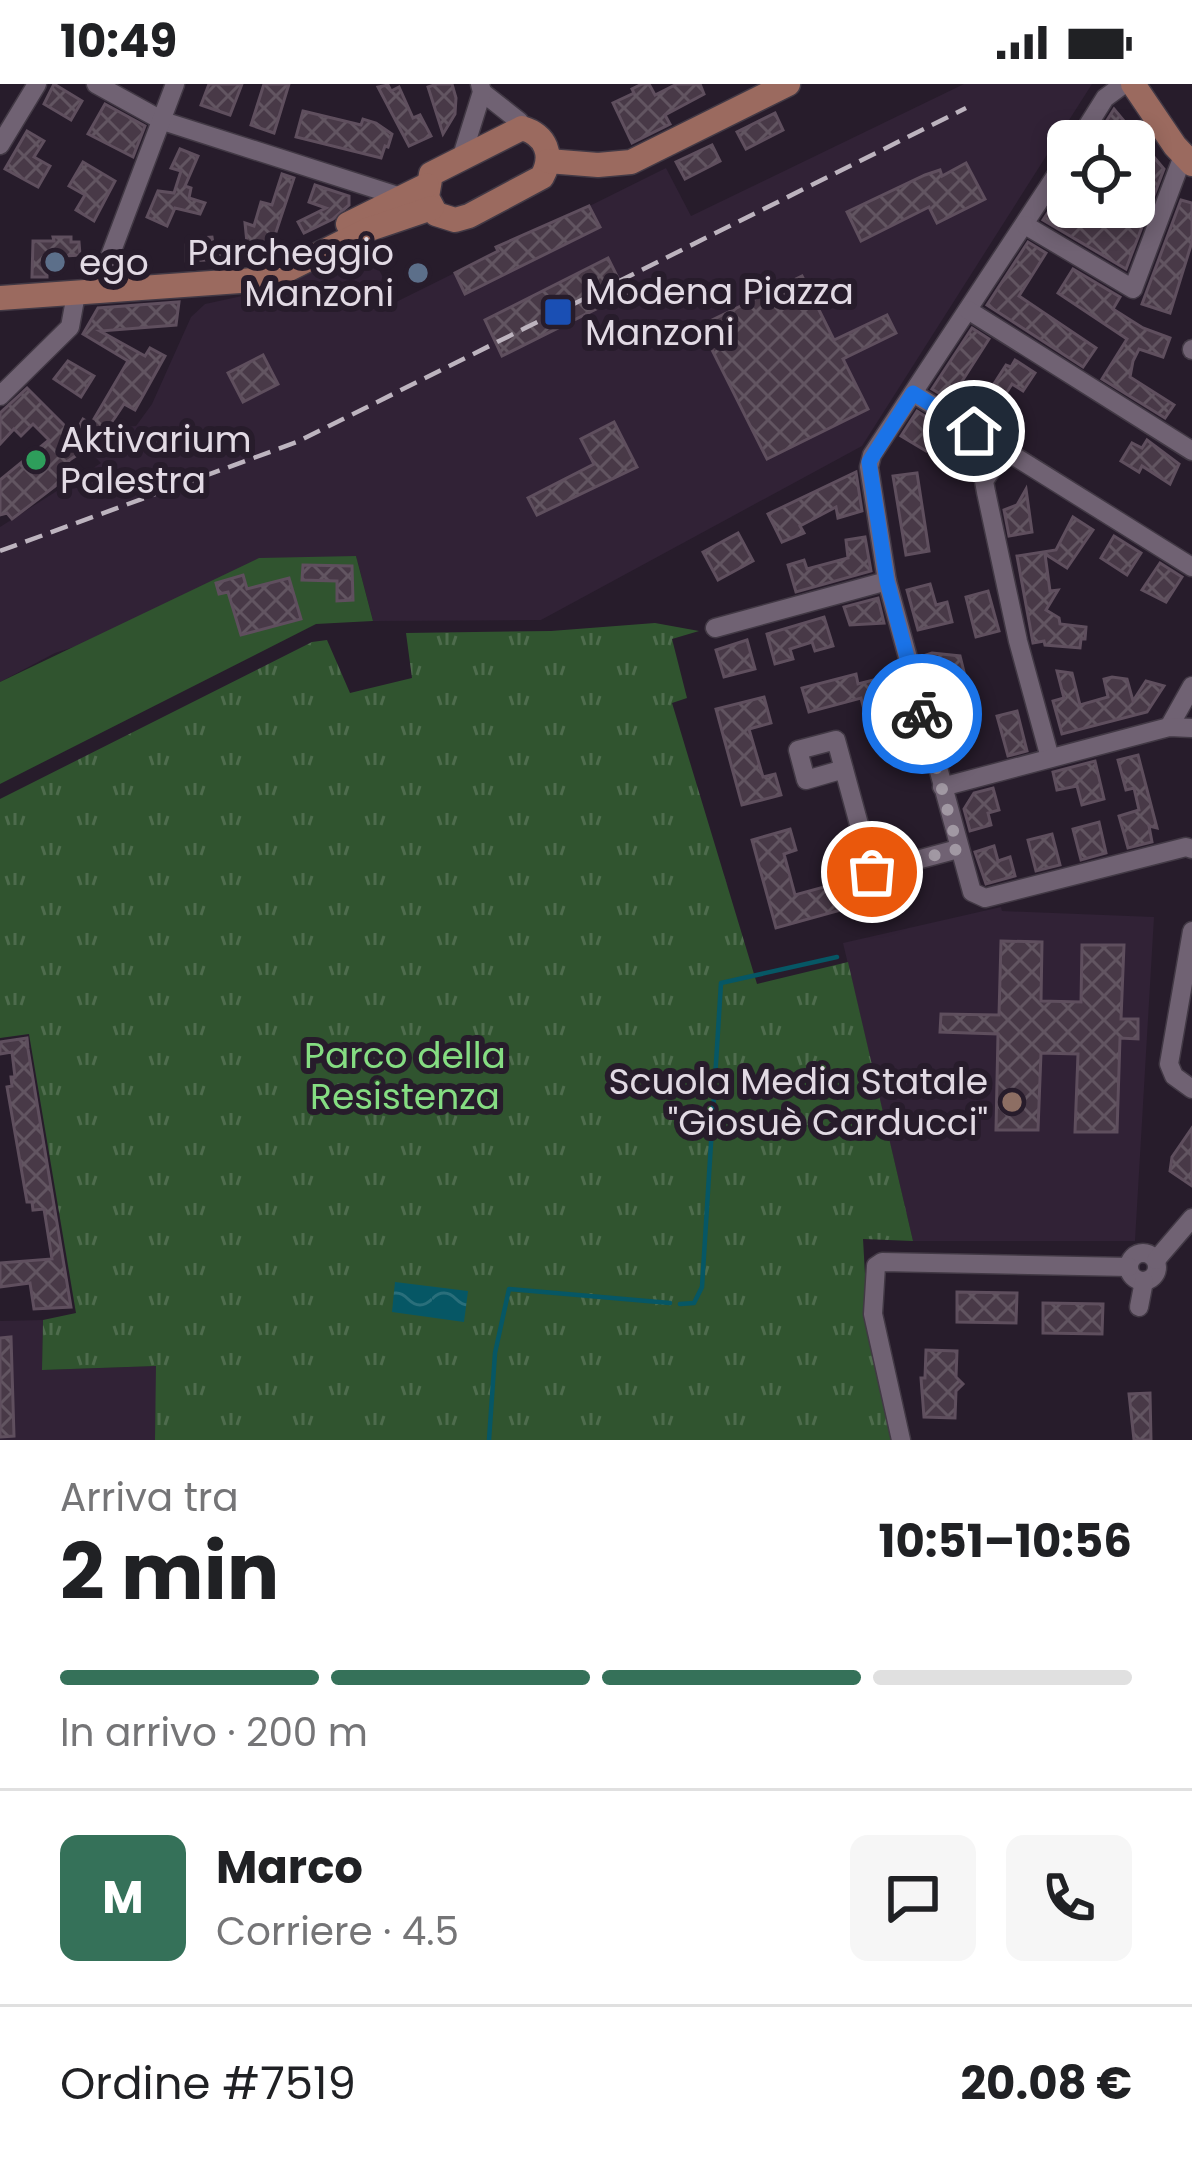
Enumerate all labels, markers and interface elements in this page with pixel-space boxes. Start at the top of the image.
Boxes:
text: 10:49 [60,10,177,73]
map controls [1047,120,1155,228]
button: locate [1047,120,1155,228]
place label: Parcheggio Manzoni [188,227,394,319]
place label: ego [79,237,149,288]
marker: ego [42,249,68,275]
marker: Parcheggio Manzoni [405,260,431,286]
place label: Modena Piazza Manzoni [585,266,854,358]
marker: Modena Piazza Manzoni [542,296,574,328]
pin [923,380,1025,482]
icon: home [941,398,1007,464]
place label: Aktivarium Palestra [60,414,252,506]
marker: Aktivarium Palestra [23,447,49,473]
courier [862,654,982,774]
icon: bike [889,681,955,747]
pin [821,821,923,923]
icon: bag [839,839,905,905]
park label: Parco della Resistenza [304,1030,506,1122]
place label: Scuola Media Statale "Giosuè Carducci" [608,1056,988,1148]
marker: Scuola Media Statale "Giosuè Carducci" [999,1089,1025,1115]
text: Arriva tra [60,1470,239,1525]
text: 10:51–10:56 [879,1510,1132,1573]
text: 2 min [60,1517,279,1626]
text: In arrivo · 200 m [60,1705,368,1760]
button: chat [850,1835,976,1961]
button: phone [1006,1835,1132,1961]
text: Marco [216,1836,363,1899]
text: M [102,1866,144,1929]
text: Corriere · 4.5 [216,1904,459,1959]
text: Ordine #7519 [60,2052,356,2115]
text: 20.08 € [960,2052,1132,2115]

